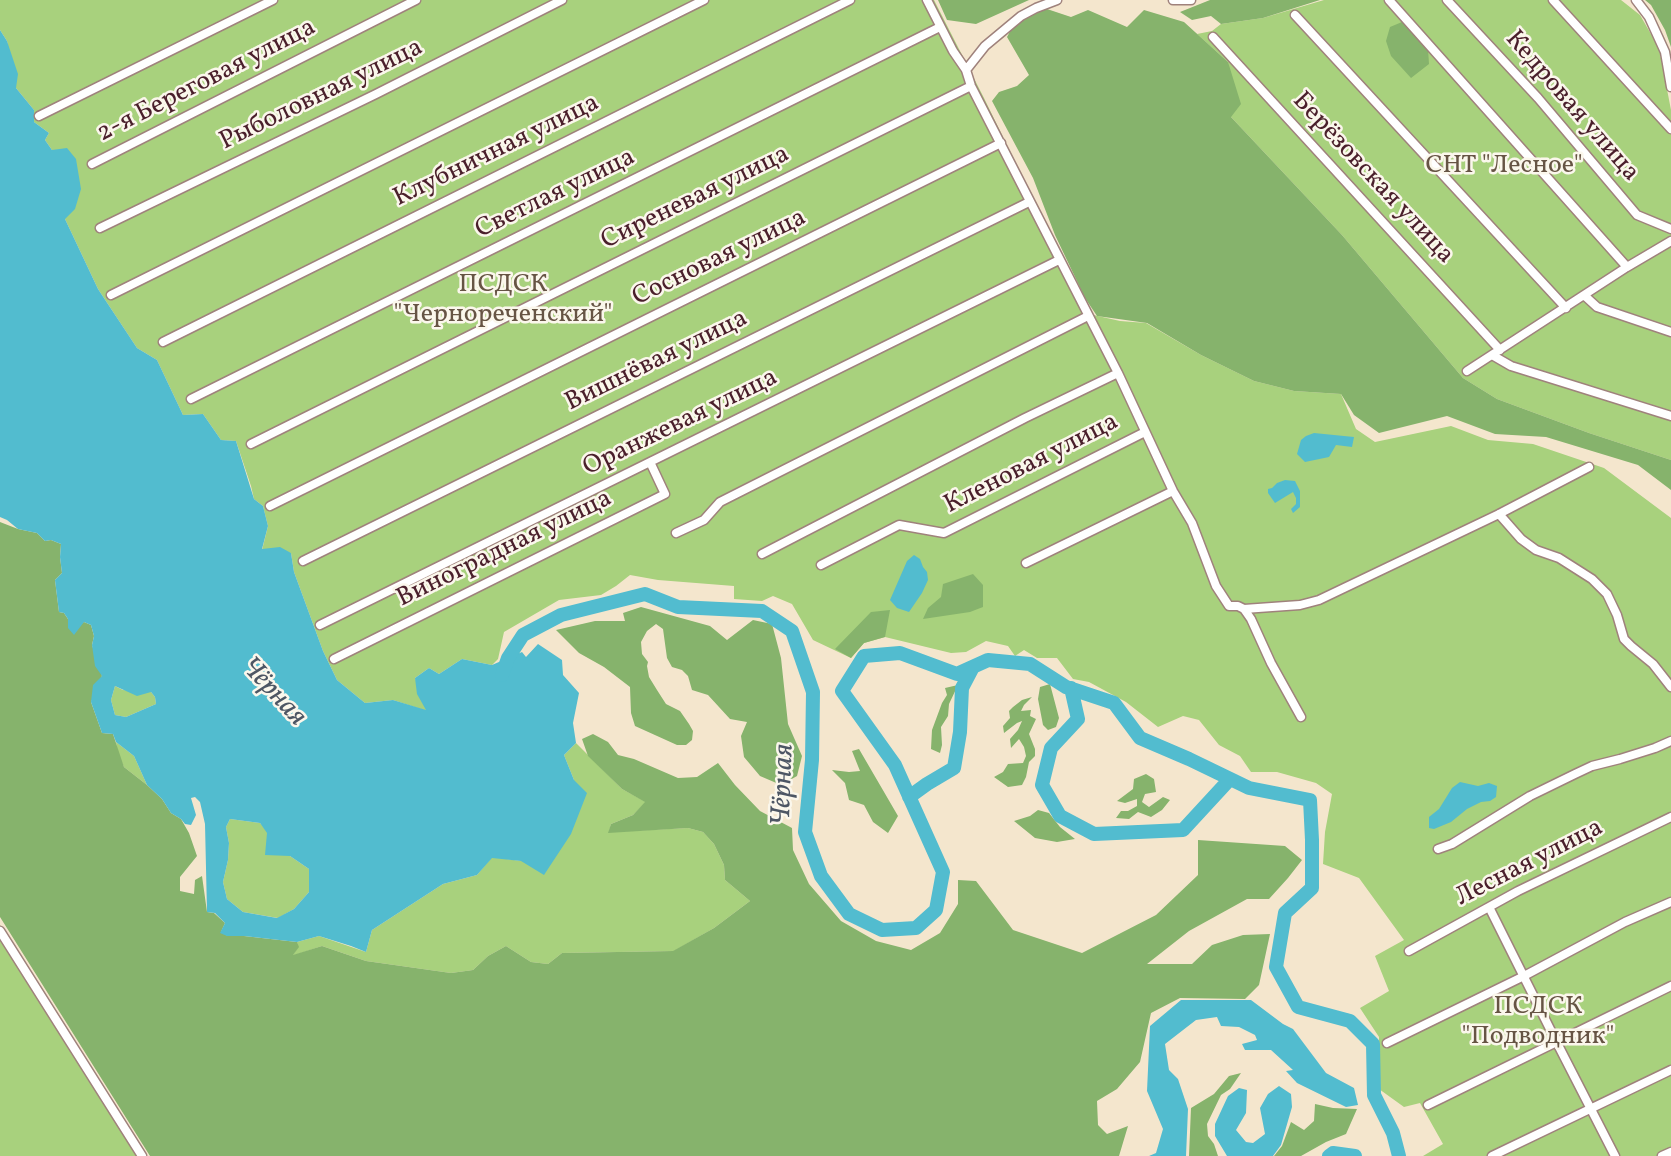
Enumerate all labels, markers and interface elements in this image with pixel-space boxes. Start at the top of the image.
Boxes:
street label: 2-я Береговая улица [92,13,322,151]
street label: Кедровая улица [1497,25,1645,189]
street label: Рыболовная улица [215,33,429,159]
street label: Берёзовская улица [1284,87,1460,271]
street label: Клубничная улица [389,89,605,215]
street label: Сиреневая улица [597,140,795,258]
street label: Светлая улица [471,143,641,247]
park label: СНТ "Лесное" [1425,151,1583,183]
street label: Сосновая улица [628,203,812,315]
park label: ПСДСК "Чернореченский" [394,270,612,332]
street label: Вишнёвая улица [561,304,753,420]
street label: Оранжевая улица [579,363,783,485]
street label: Кленовая улица [940,408,1124,522]
street label: Виноградная улица [392,484,618,616]
water label: Чёрная [232,651,312,735]
water label: Чёрная [767,743,803,827]
street label: Лесная улица [1451,813,1609,915]
park label: ПСДСК "Подводник" [1462,992,1614,1054]

